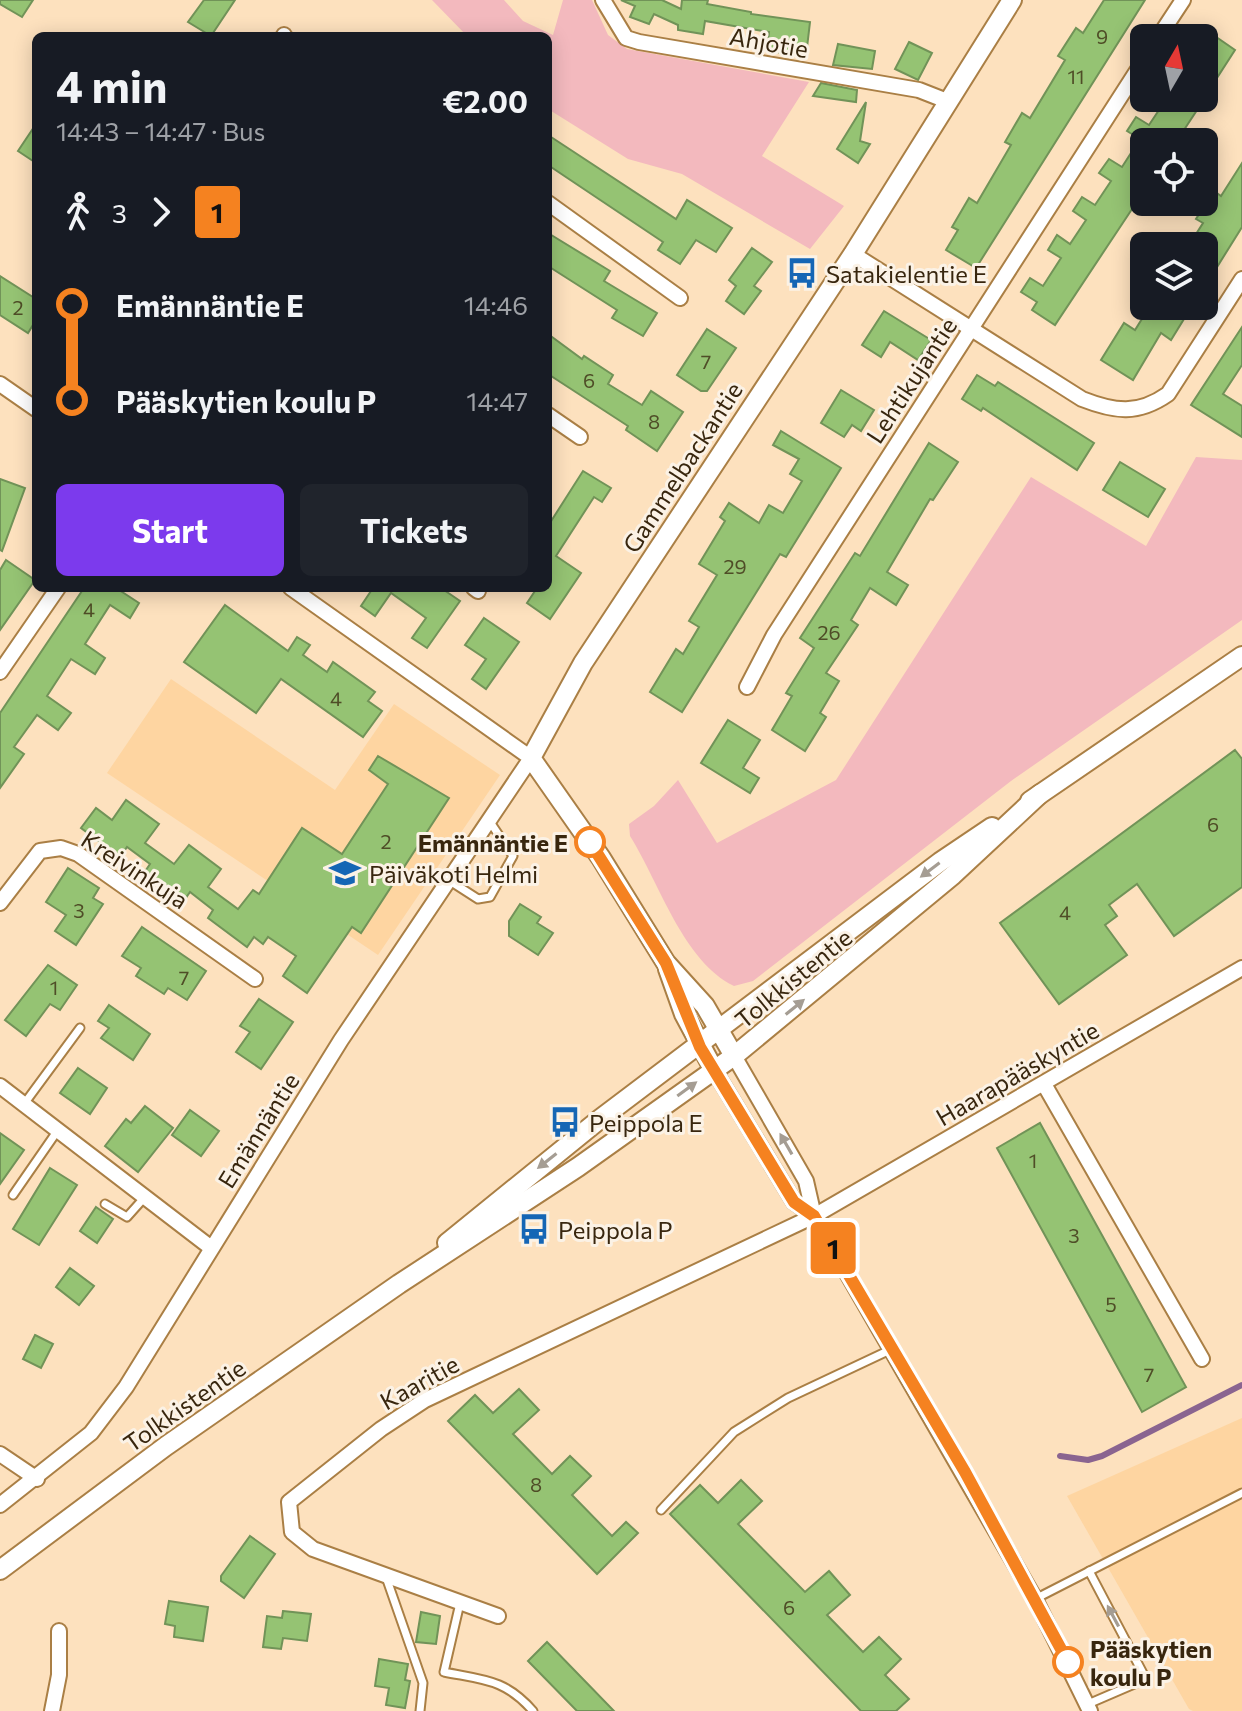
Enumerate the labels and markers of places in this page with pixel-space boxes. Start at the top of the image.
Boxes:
bus stop icon: Satakielentie E [785,256,819,290]
place label: Satakielentie E [826,259,987,288]
marker: Emännäntie E [575,827,605,857]
place label: Emännäntie E [418,828,568,857]
school or university icon: Päiväkoti Helmi [328,856,362,890]
place label: Päiväkoti Helmi [369,859,538,888]
bus stop icon: Peippola E [548,1105,582,1139]
place label: Peippola E [589,1108,703,1137]
bus stop icon: Peippola P [517,1212,551,1246]
place label: Peippola P [558,1215,673,1244]
place label: Pääskytien koulu P [1090,1634,1212,1691]
marker: Pääskytien koulu P [1053,1647,1083,1677]

